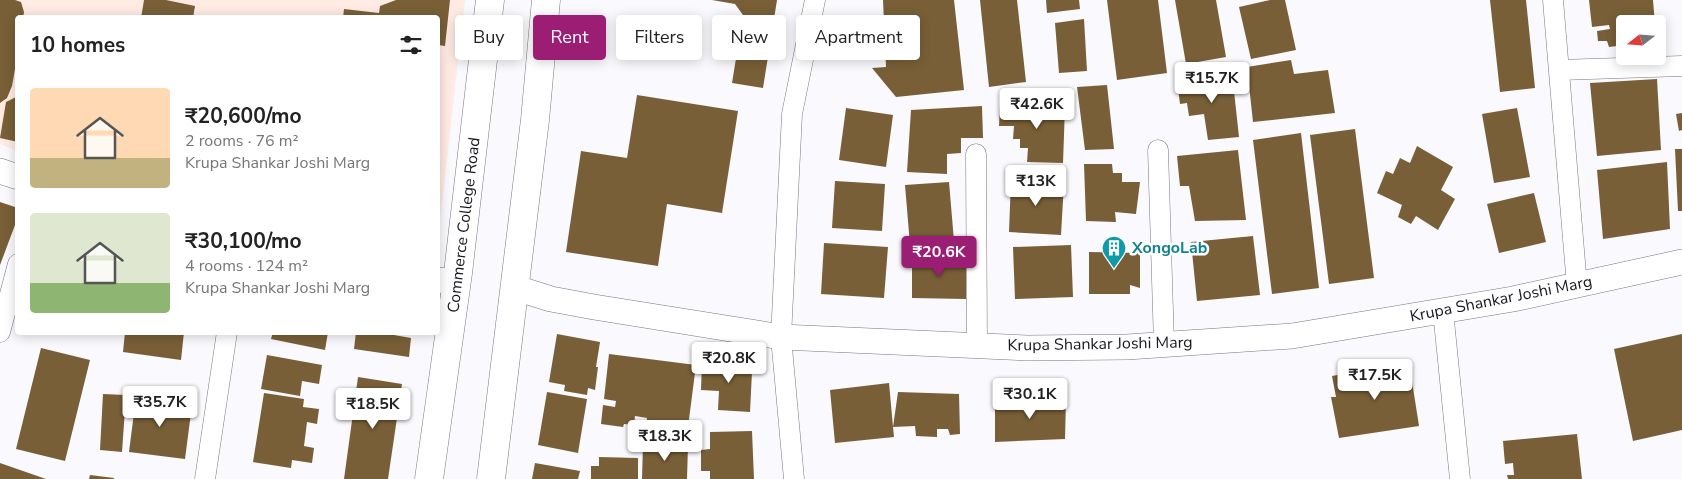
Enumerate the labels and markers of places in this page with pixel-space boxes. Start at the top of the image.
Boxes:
pin: ₹15.7K [1171,62,1253,104]
pin: ₹42.6K [996,88,1078,130]
pin: ₹13K [1006,164,1066,207]
building icon: XongoLab [1101,235,1127,269]
pin: ₹20.6K [898,236,980,278]
place label: XongoLab [1131,237,1207,259]
pin: ₹20.8K [688,342,770,384]
pin: ₹17.5K [1334,358,1416,401]
pin: ₹30.1K [989,378,1071,420]
pin: ₹35.7K [119,386,201,428]
pin: ₹18.5K [332,388,414,430]
pin: ₹18.3K [624,420,706,462]

